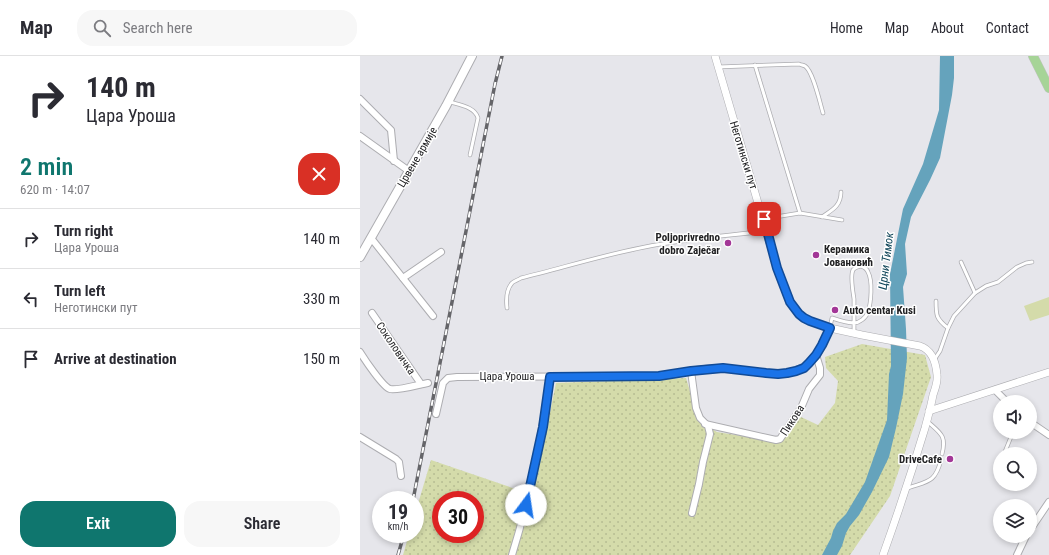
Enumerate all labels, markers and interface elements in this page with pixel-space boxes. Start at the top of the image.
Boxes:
search box [77,10,357,46]
text: Map [20,16,53,39]
icon: search [91,17,113,39]
text: Search here [123,19,193,37]
text: Home [830,20,863,36]
text: Map [885,20,909,36]
text: About [931,20,964,36]
text: Contact [986,20,1029,36]
text: 140 m [86,71,156,104]
icon: right [20,72,72,124]
text: Цара Уроша [86,105,176,126]
street label: Неготински пут [727,119,760,191]
street label: Црвене армије [395,125,440,190]
text: 2 min [20,153,73,181]
button: close [298,153,340,195]
text: 620 m · 14:07 [20,182,90,197]
pin [747,202,781,236]
icon: arrive [753,208,775,230]
text: Turn right [54,222,113,240]
icon: right [20,228,42,250]
text: 140 m [303,230,340,248]
place label: Poljoprivredno dobro Zaječar [655,231,721,257]
water label: Црни Тимок [876,231,897,291]
marker: Poljoprivredno dobro Zaječar [723,238,733,248]
text: Цара Уроша [54,240,119,255]
place label: Керамика Јовановић [824,243,873,269]
marker: Керамика Јовановић [811,250,821,260]
text: Turn left [54,282,105,300]
icon: left [20,288,42,310]
text: 330 m [303,290,340,308]
text: Неготински пут [54,300,137,315]
place label: Auto centar Kusi [843,304,916,317]
marker: Auto centar Kusi [830,305,840,315]
street label: Соколовичка [373,320,418,377]
icon: arrive [20,348,42,370]
text: Arrive at destination [54,350,177,368]
text: 150 m [303,350,340,368]
street label: Цара Уроша [480,370,534,383]
map controls [993,395,1037,543]
button: sound [993,395,1037,439]
street label: Пикова [778,403,807,438]
button: search [993,447,1037,491]
place label: DriveCafe [899,453,942,466]
marker: DriveCafe [945,454,955,464]
position arrow [505,484,547,526]
speed limit sign: 30 [432,491,484,543]
button: layers [993,499,1037,543]
text: 19 [388,500,408,524]
button: Exit [20,501,176,547]
button: Share [184,501,340,547]
text: km/h [388,521,408,532]

